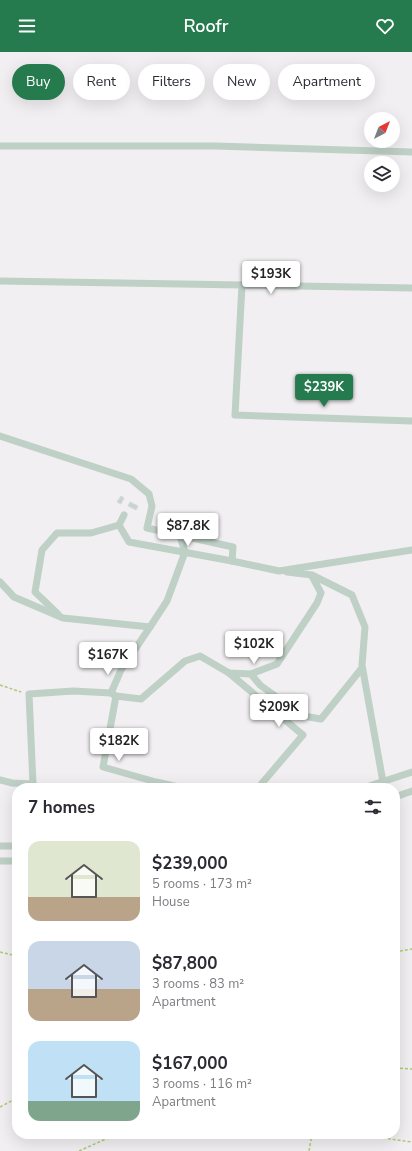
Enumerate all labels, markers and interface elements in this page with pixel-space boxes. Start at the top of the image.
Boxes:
text: Roofr [183,14,229,38]
icon: menu [16,15,38,37]
icon: heart [374,15,396,37]
chip: Buy [12,64,65,100]
chip: Rent [73,64,130,100]
chip: Filters [138,64,205,100]
chip: New [213,64,270,100]
chip: Apartment [278,64,375,100]
north arrow [364,112,400,148]
map controls [364,112,400,192]
button: layers [364,156,400,192]
pin: $193K [243,261,299,295]
text: $193K [251,265,291,283]
pin: $239K [296,374,352,408]
text: $239K [304,378,344,396]
pin: $87.8K [155,513,221,547]
text: $87.8K [166,517,210,535]
pin: $102K [226,631,282,665]
text: $102K [234,635,274,653]
pin: $167K [80,642,136,676]
text: $167K [88,646,128,664]
pin: $209K [251,694,307,728]
text: $209K [259,698,299,716]
pin: $182K [91,728,147,762]
text: $182K [99,732,139,750]
text: 7 homes [28,796,95,819]
icon: filters [362,796,384,818]
text: $239,000 [152,852,228,875]
icon: home [60,857,108,905]
text: 5 rooms · 173 m² [152,875,252,893]
text: House [152,893,190,911]
text: $87,800 [152,952,217,975]
icon: home [60,957,108,1005]
text: 3 rooms · 83 m² [152,975,244,993]
text: Apartment [152,993,215,1011]
text: $167,000 [152,1052,228,1075]
icon: home [60,1057,108,1105]
text: 3 rooms · 116 m² [152,1075,252,1093]
text: Apartment [152,1093,215,1111]

